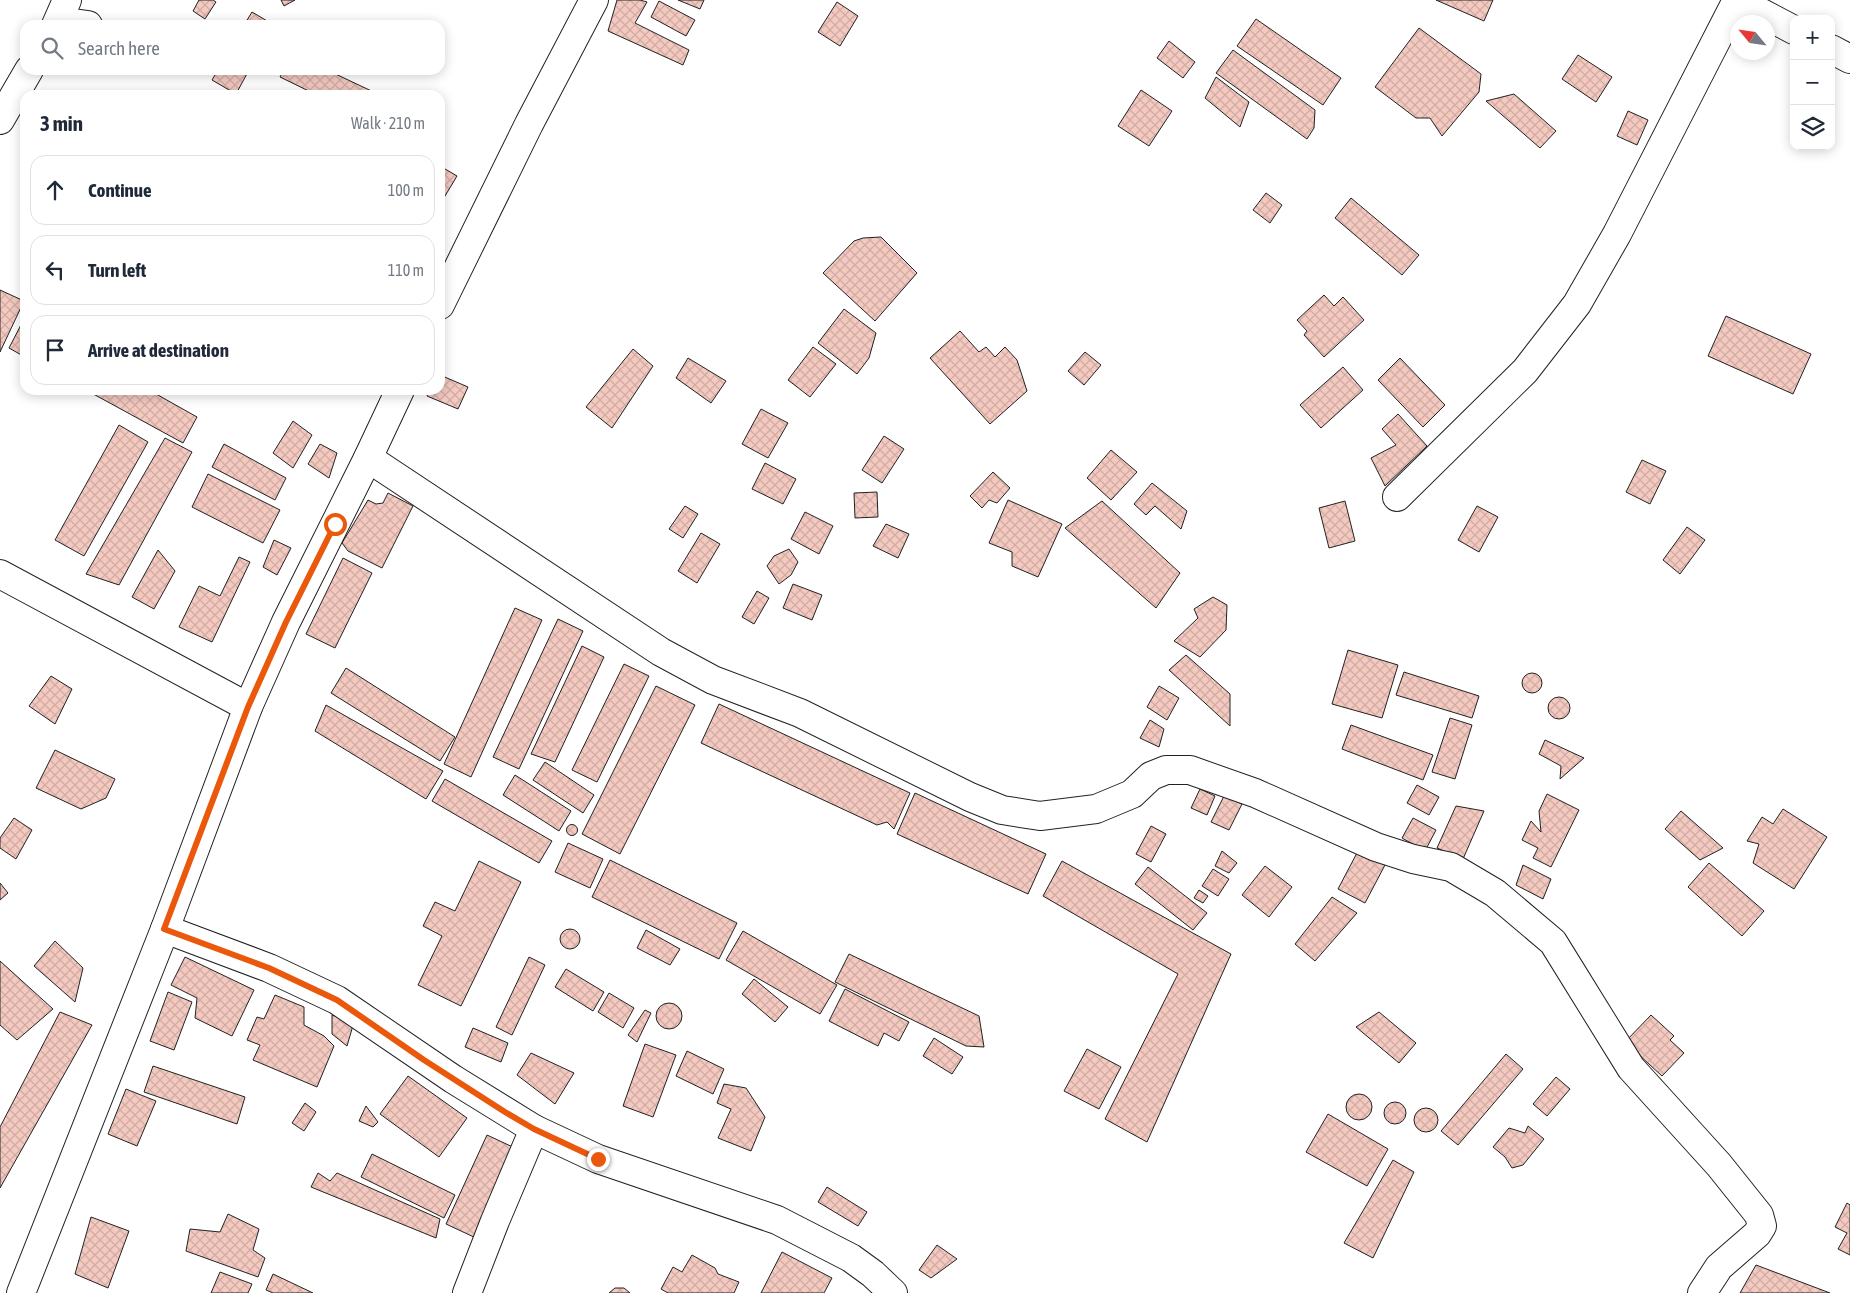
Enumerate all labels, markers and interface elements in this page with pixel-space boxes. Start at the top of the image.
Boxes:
north arrow [1730,15,1775,60]
map controls [1790,15,1835,150]
button: + [1790,15,1835,60]
search box [20,20,445,75]
icon: search [38,34,66,62]
text: Search here [78,37,160,59]
button: − [1790,60,1835,105]
button: layers [1790,105,1835,150]
text: 3 min [40,111,83,135]
text: Walk · 210 m [351,114,425,132]
icon: ahead [41,176,69,204]
text: Continue [88,179,152,201]
text: 100 m [388,181,424,199]
icon: left [41,256,69,284]
text: Turn left [88,259,146,281]
text: 110 m [388,261,424,279]
icon: arrive [41,336,69,364]
text: Arrive at destination [88,339,229,361]
route start [324,513,347,536]
route end [587,1148,610,1171]

